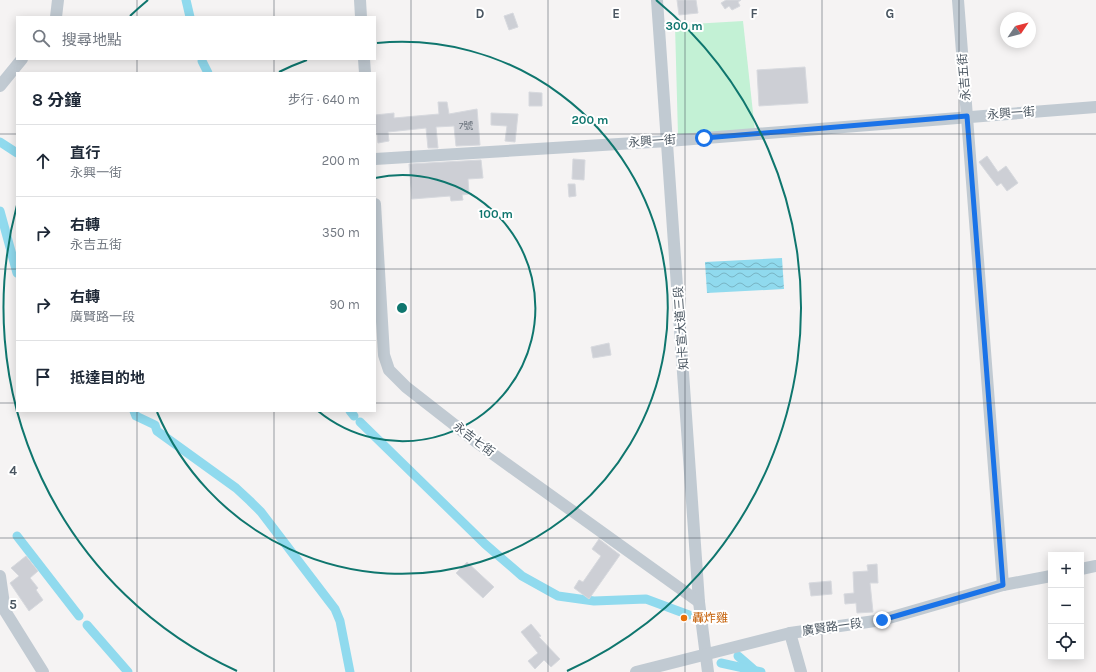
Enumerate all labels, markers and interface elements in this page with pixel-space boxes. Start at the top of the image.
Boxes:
text: D [476,6,485,21]
text: E [612,6,620,21]
text: F [750,6,758,21]
text: G [886,6,894,21]
north arrow [1000,12,1036,48]
search box [16,16,376,60]
text: 300 m [665,19,703,33]
icon: search [30,27,52,49]
text: 搜尋地點 [62,31,122,49]
street label: 永吉五街 [955,52,973,102]
text: 8 分鐘 [32,90,81,110]
text: 步行 · 640 m [288,92,360,107]
street label: 永興一街 [987,104,1035,122]
text: 200 m [572,113,608,127]
house number: 7號 [459,120,473,132]
route start [695,129,713,147]
street label: 永興一街 [628,132,676,150]
text: 直行 [70,144,100,162]
icon: ahead [32,150,54,172]
text: 200 m [322,153,360,168]
text: 永興一街 [70,165,122,180]
text: 100 m [479,207,513,221]
text: 右轉 [70,216,100,234]
icon: right [32,222,54,244]
text: 350 m [322,225,360,240]
text: 永吉五街 [70,237,122,252]
street label: 知卡宣大道三段 [671,286,691,370]
text: 右轉 [70,288,100,306]
icon: right [32,294,54,316]
text: 90 m [329,297,360,312]
centre of rings [395,301,409,315]
text: 廣賢路一段 [70,309,135,324]
icon: arrive [32,366,54,388]
text: 抵達目的地 [70,369,145,387]
street label: 永吉七街 [451,419,497,459]
text: 4 [9,463,17,478]
map controls [1048,552,1084,660]
button: + [1048,552,1084,588]
button: − [1048,588,1084,624]
text: 5 [9,597,17,612]
place label: 轟炸雞 [692,611,728,625]
route end [873,611,891,629]
marker: 轟炸雞 [679,613,689,623]
street label: 廣賢路一段 [801,616,863,638]
button: locate [1048,624,1084,660]

